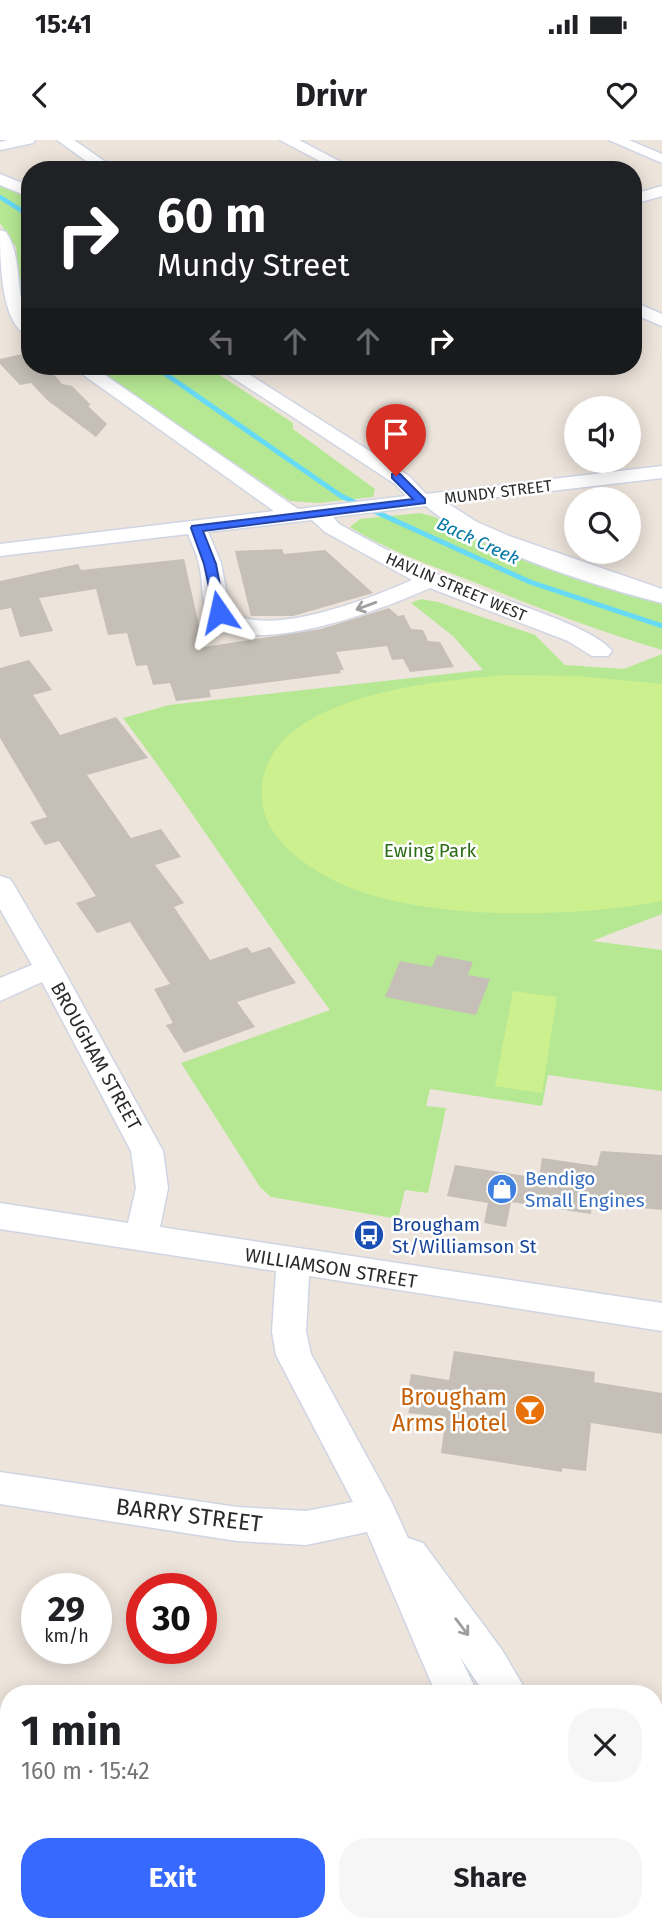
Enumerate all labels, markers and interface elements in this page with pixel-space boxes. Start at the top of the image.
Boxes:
text: 15:41 [35,9,92,40]
icon: back [21,76,59,114]
text: Drivr [295,76,367,114]
icon: heart [603,76,641,114]
text: 60 m [157,186,266,245]
icon: right [42,189,133,280]
text: Mundy Street [157,246,349,284]
icon: left [203,322,241,360]
icon: ahead [276,322,314,360]
icon: ahead [349,322,387,360]
icon: right [422,322,460,360]
map controls [564,396,641,564]
button: sound [564,396,641,473]
pin [366,404,426,476]
icon: arrive [377,415,415,453]
street label: MUNDY STREET [443,476,554,508]
button: search [564,487,641,564]
water label: Back Creek [433,512,523,570]
street label: HAVLIN STREET WEST [383,549,530,625]
position arrow [182,575,256,649]
one-way arrow [356,601,378,613]
park label: Ewing Park [384,839,476,862]
street label: BROUGHAM STREET [46,978,146,1134]
place label: Bendigo Small Engines [525,1167,645,1212]
shop icon: Bendigo Small Engines [485,1172,519,1206]
place label: Brougham St/Williamson St [392,1213,537,1258]
bus stop icon: Brougham St/Williamson St [352,1218,386,1252]
street label: WILLIAMSON STREET [243,1243,419,1293]
place label: Brougham Arms Hotel [392,1383,507,1437]
bar icon: Brougham Arms Hotel [513,1393,547,1427]
street label: BARRY STREET [114,1492,264,1538]
speed limit sign: 30 [126,1573,217,1664]
text: 29 [48,1588,85,1630]
one-way arrow [454,1617,469,1636]
text: km/h [44,1625,89,1647]
text: 1 min [21,1706,122,1756]
button: close [568,1708,642,1782]
text: 160 m · 15:42 [21,1757,150,1785]
button: Exit [21,1838,325,1918]
button: Share [339,1838,642,1918]

